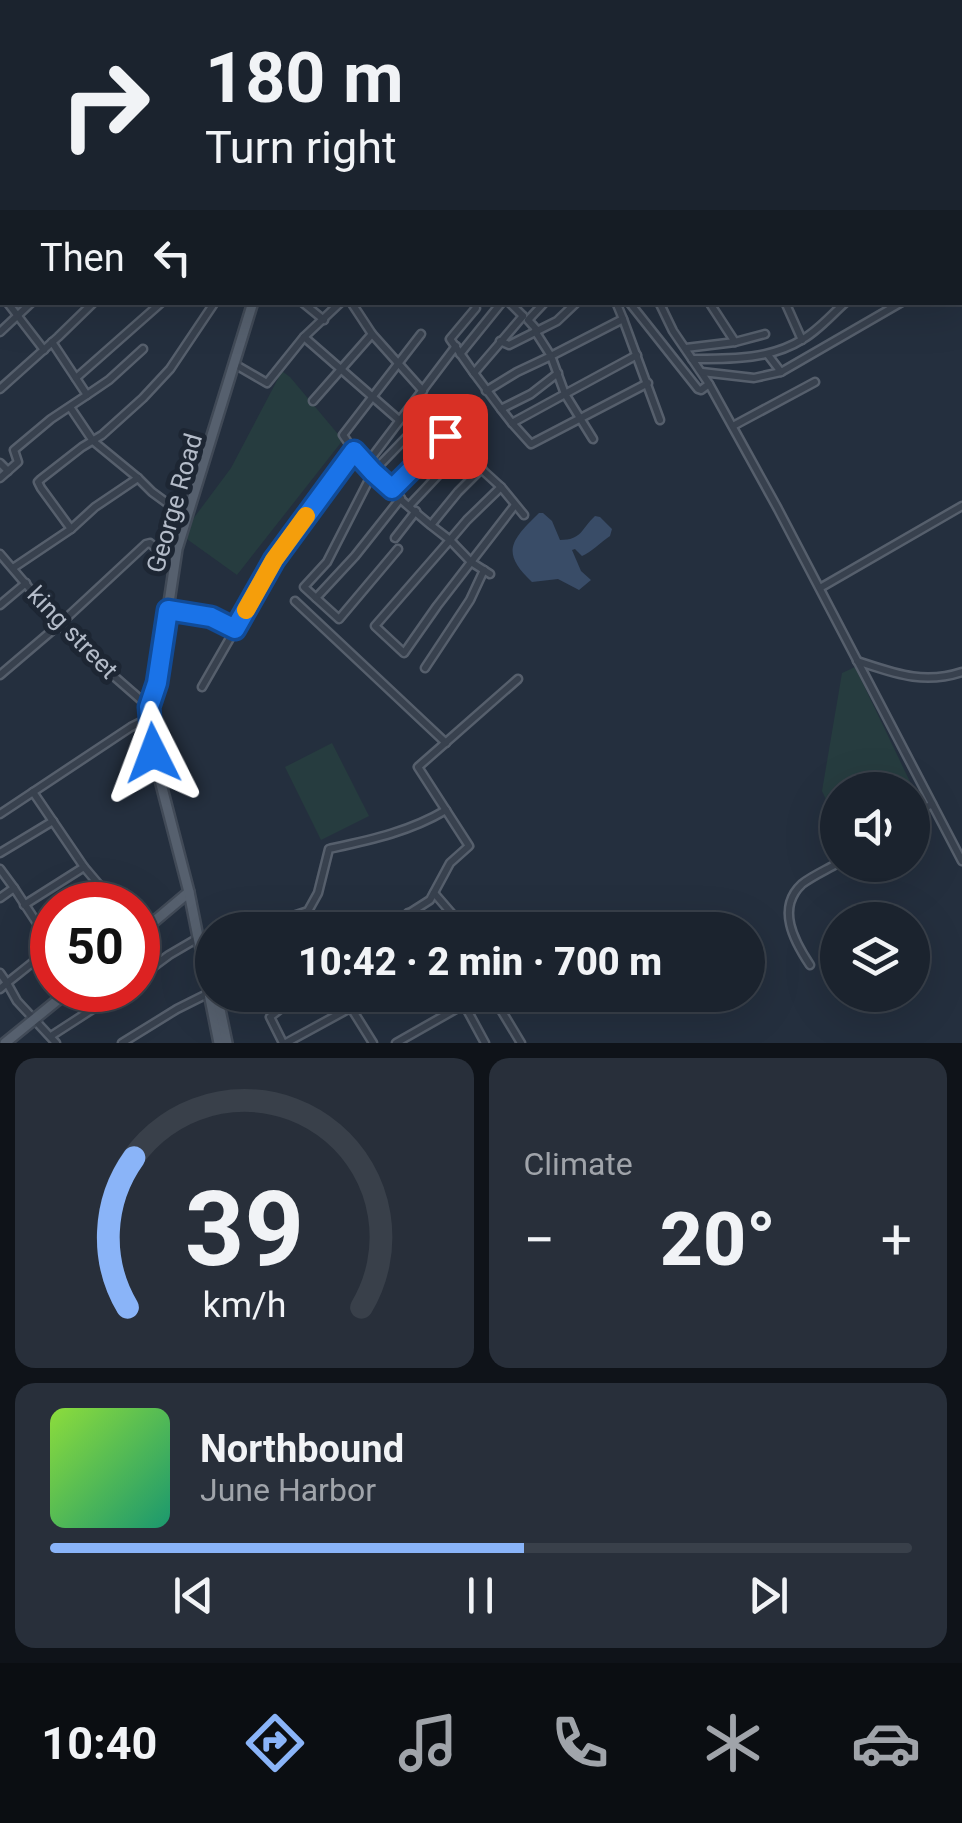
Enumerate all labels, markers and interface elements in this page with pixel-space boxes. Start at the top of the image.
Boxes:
text: 180 m [205,37,404,119]
icon: right [40,40,170,170]
text: Turn right [205,121,397,174]
icon: left [145,230,200,285]
text: Then [40,236,125,280]
pin [403,394,488,479]
icon: arrive [418,409,473,464]
street label: George Road [141,430,208,576]
street label: king street [22,580,124,684]
position arrow [101,701,205,805]
map controls [820,772,930,1012]
button: sound [820,772,930,882]
speed limit sign: 50 [30,882,160,1012]
button: layers [820,902,930,1012]
text: 10:42 · 2 min · 700 m [298,940,662,984]
text: Climate [524,1145,633,1183]
text: 39 [185,1169,304,1290]
text: 20° [660,1195,776,1283]
text: − [524,1208,555,1272]
text: + [881,1208,912,1272]
text: km/h [202,1284,286,1326]
text: Northbound [200,1427,404,1471]
text: June Harbor [200,1471,376,1509]
icon: previous [166,1568,221,1623]
icon: pause [453,1568,508,1623]
icon: next [741,1568,796,1623]
icon: directions [240,1708,310,1778]
icon: music [393,1708,463,1778]
icon: phone [545,1708,615,1778]
icon: climate [698,1708,768,1778]
icon: car [851,1708,921,1778]
text: 10:40 [41,1717,157,1770]

